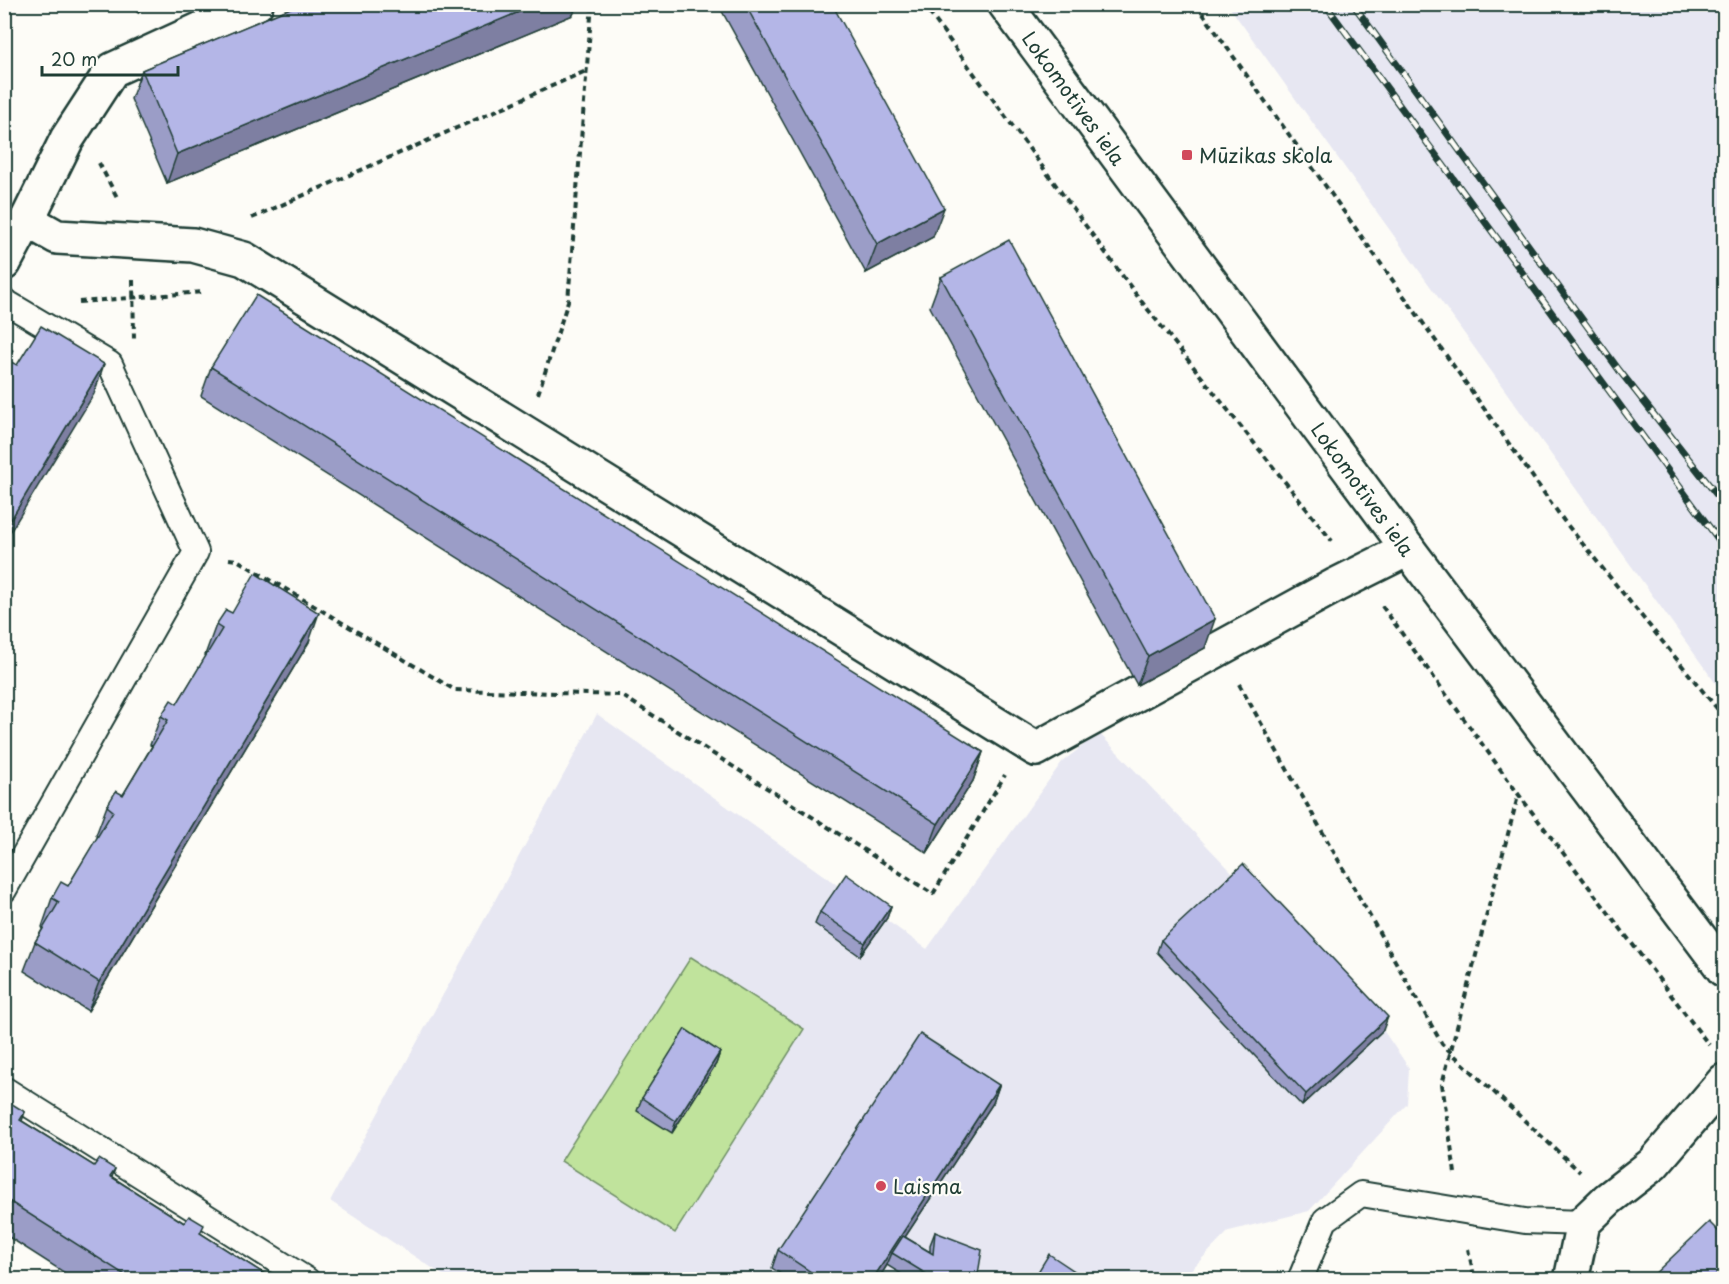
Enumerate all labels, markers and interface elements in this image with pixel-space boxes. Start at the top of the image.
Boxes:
street label: Lokomotīves iela [1015,25,1133,172]
scale bar [42,39,178,77]
text: 20 m [51,45,97,72]
place label: Mūzikas skola [1199,140,1333,170]
marker: Mūzikas skola [1180,148,1194,162]
street label: Lokomotīves iela [1304,416,1422,563]
place label: Laisma [893,1171,962,1201]
marker: Laisma [874,1179,888,1193]

